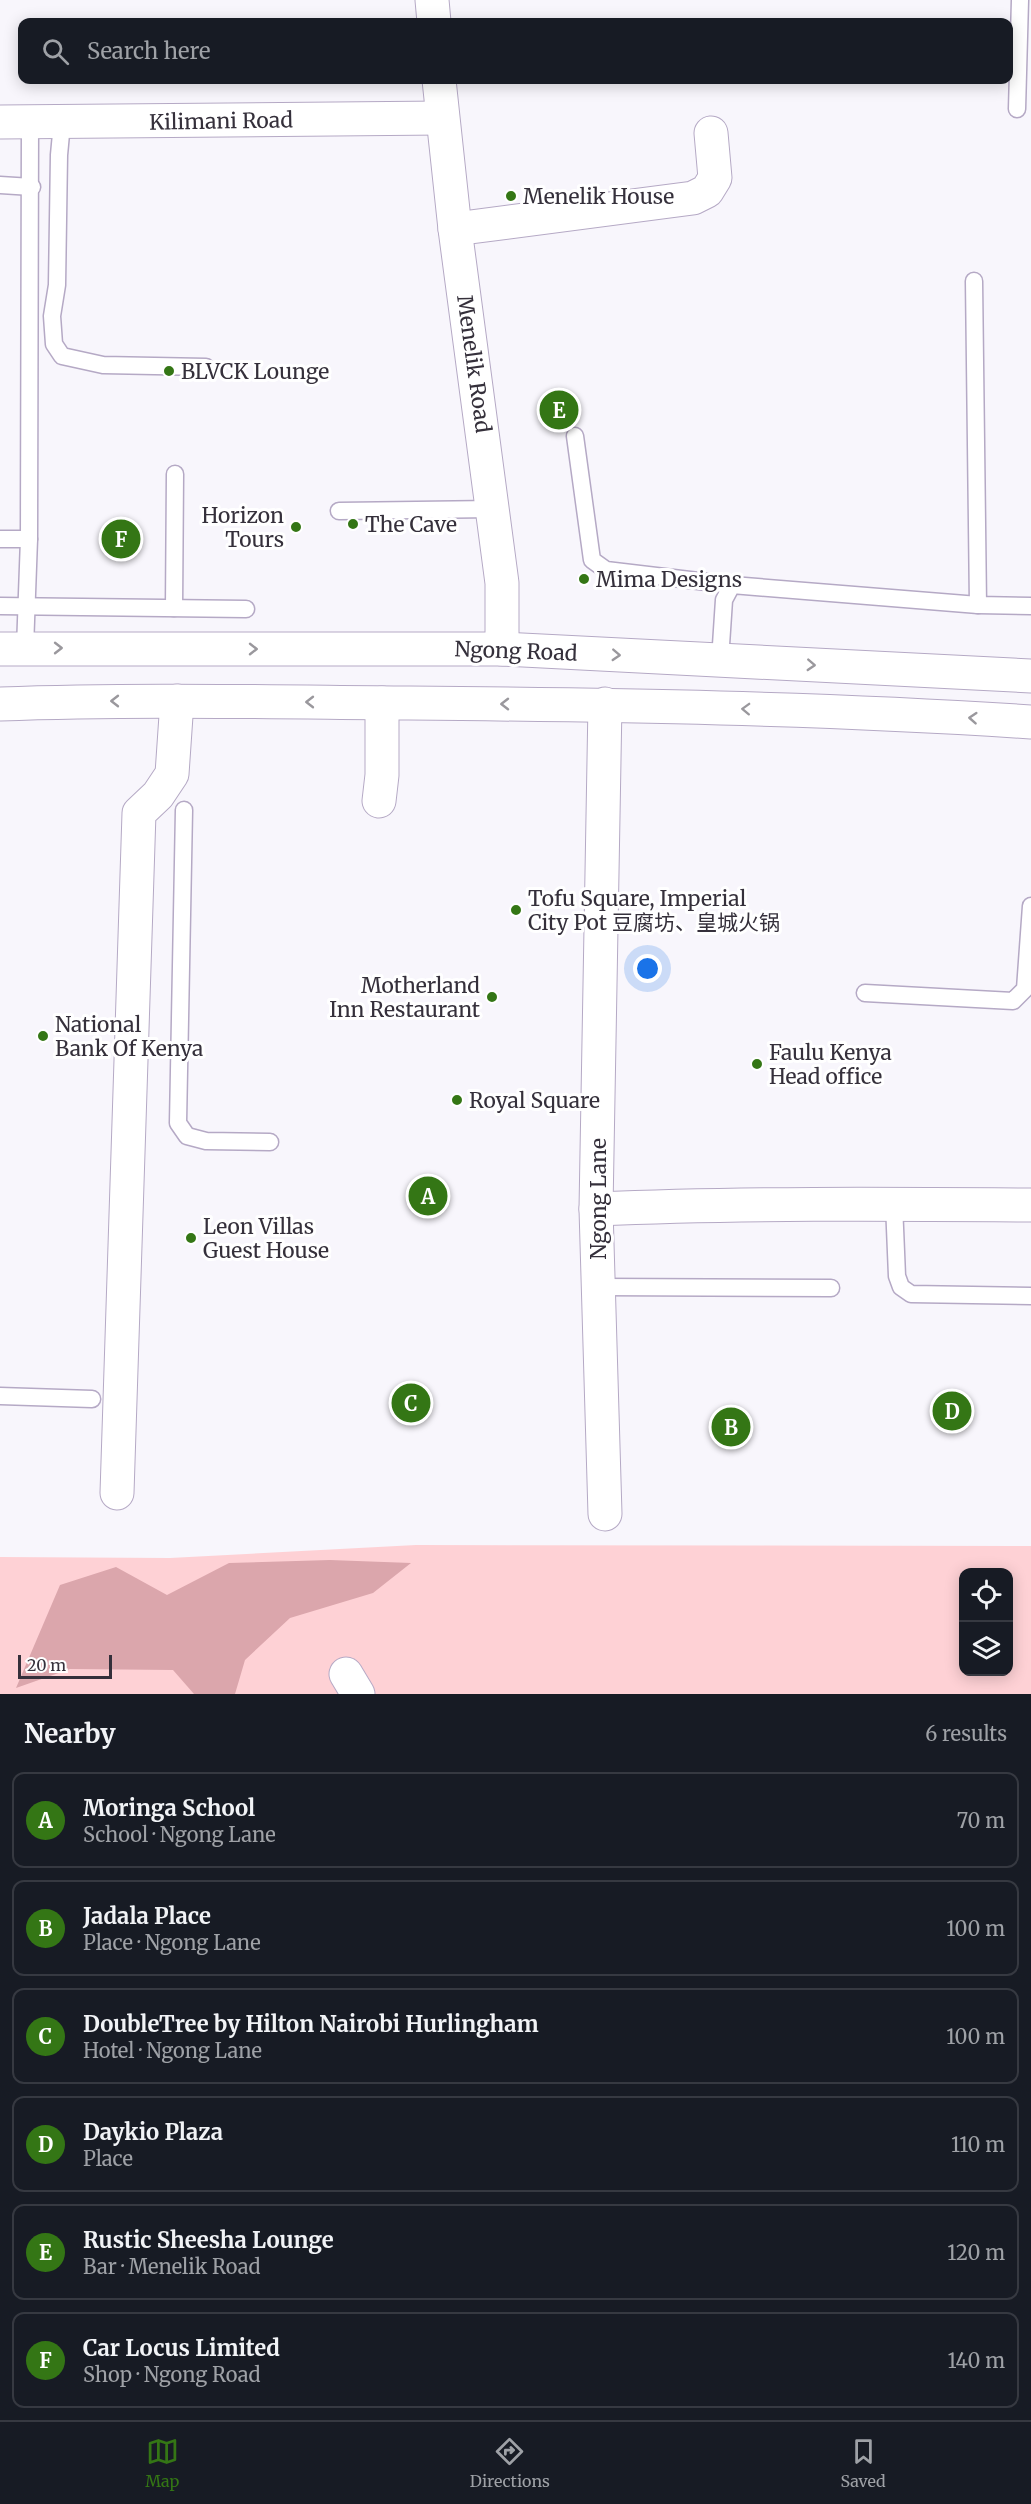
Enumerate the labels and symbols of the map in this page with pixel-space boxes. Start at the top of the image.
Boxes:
street label: Kilimani Road [149,106,294,136]
place label: Menelik House [523,183,674,210]
marker: Menelik House [504,189,518,203]
street label: Menelik Road [451,293,497,435]
place label: BLVCK Lounge [181,358,329,385]
marker: BLVCK Lounge [162,364,176,378]
pin: E [540,388,578,432]
place label: Horizon Tours [202,502,284,553]
place label: The Cave [365,511,457,538]
pin: F [102,516,140,562]
marker: The Cave [346,517,360,531]
marker: Horizon Tours [289,520,303,534]
place label: Mima Designs [596,566,742,593]
marker: Mima Designs [577,572,591,586]
street label: Ngong Road [454,635,578,667]
one-way arrow [54,642,63,654]
one-way arrow [249,643,258,655]
one-way arrow [612,649,621,662]
one-way arrow [807,658,816,671]
one-way arrow [110,695,119,707]
one-way arrow [305,696,314,708]
one-way arrow [500,698,509,710]
one-way arrow [742,702,751,715]
one-way arrow [968,712,977,725]
place label: Tofu Square, Imperial City Pot 豆腐坊、皇城火锅 [528,885,780,936]
marker: Tofu Square, Imperial City Pot 豆腐坊、皇城火锅 [509,903,523,917]
your location [633,954,662,983]
place label: Motherland Inn Restaurant [329,972,480,1023]
marker: Motherland Inn Restaurant [485,990,499,1004]
place label: National Bank Of Kenya [55,1011,203,1062]
marker: National Bank Of Kenya [36,1029,50,1043]
place label: Faulu Kenya Head office [769,1039,892,1090]
marker: Faulu Kenya Head office [750,1057,764,1071]
place label: Royal Square [469,1087,600,1114]
marker: Royal Square [450,1093,464,1107]
street label: Ngong Lane [585,1138,612,1260]
pin: A [408,1174,448,1218]
place label: Leon Villas Guest House [203,1213,329,1264]
marker: Leon Villas Guest House [184,1231,198,1245]
pin: C [392,1380,430,1426]
pin: D [932,1388,972,1434]
pin: B [712,1404,750,1450]
scale bar [18,1652,112,1680]

